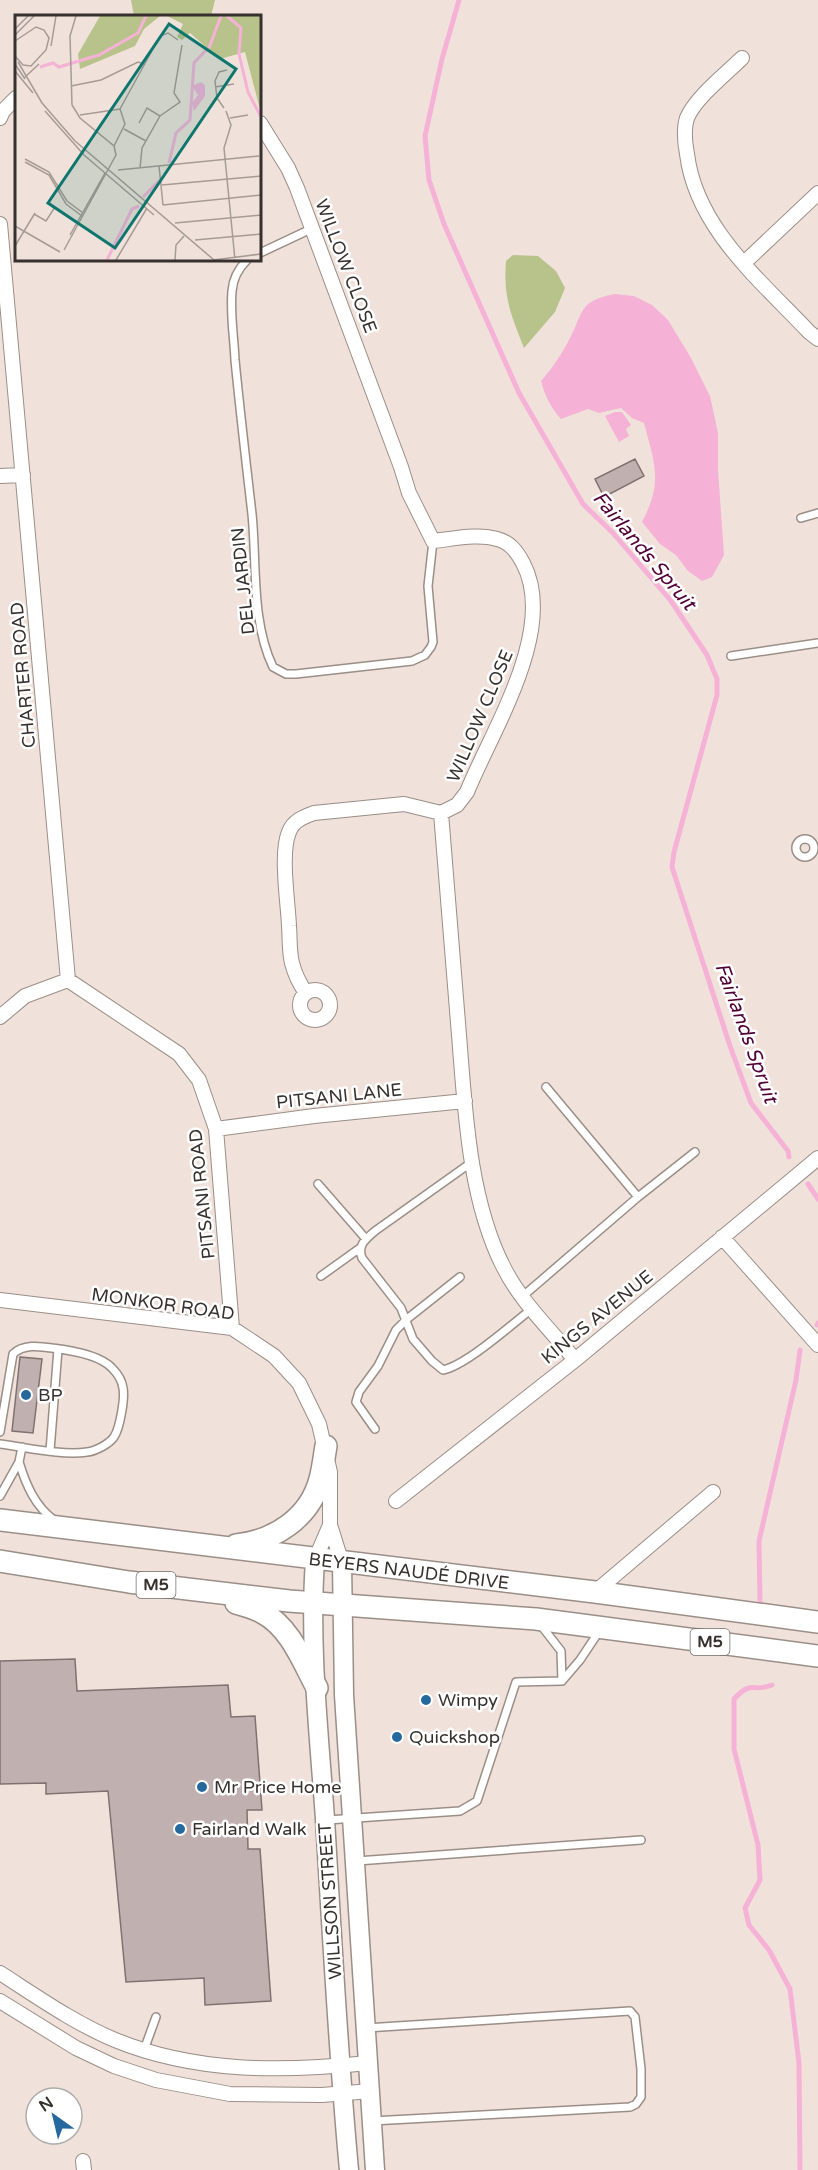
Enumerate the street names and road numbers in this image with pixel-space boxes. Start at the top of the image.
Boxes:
street label: WILLOW CLOSE [310,196,382,336]
street label: DEL JARDIN [226,526,260,636]
street label: CHARTER ROAD [6,601,40,749]
street label: WILLOW CLOSE [442,647,518,785]
street label: PITSANI LANE [275,1078,403,1114]
street label: PITSANI ROAD [184,1128,220,1260]
street label: KINGS AVENUE [537,1265,657,1369]
street label: MONKOR ROAD [90,1283,236,1325]
street label: BEYERS NAUDÉ DRIVE [307,1548,511,1594]
road number: M5 [136,1572,176,1598]
road number: M5 [690,1629,730,1655]
street label: WILLSON STREET [314,1822,346,1980]

